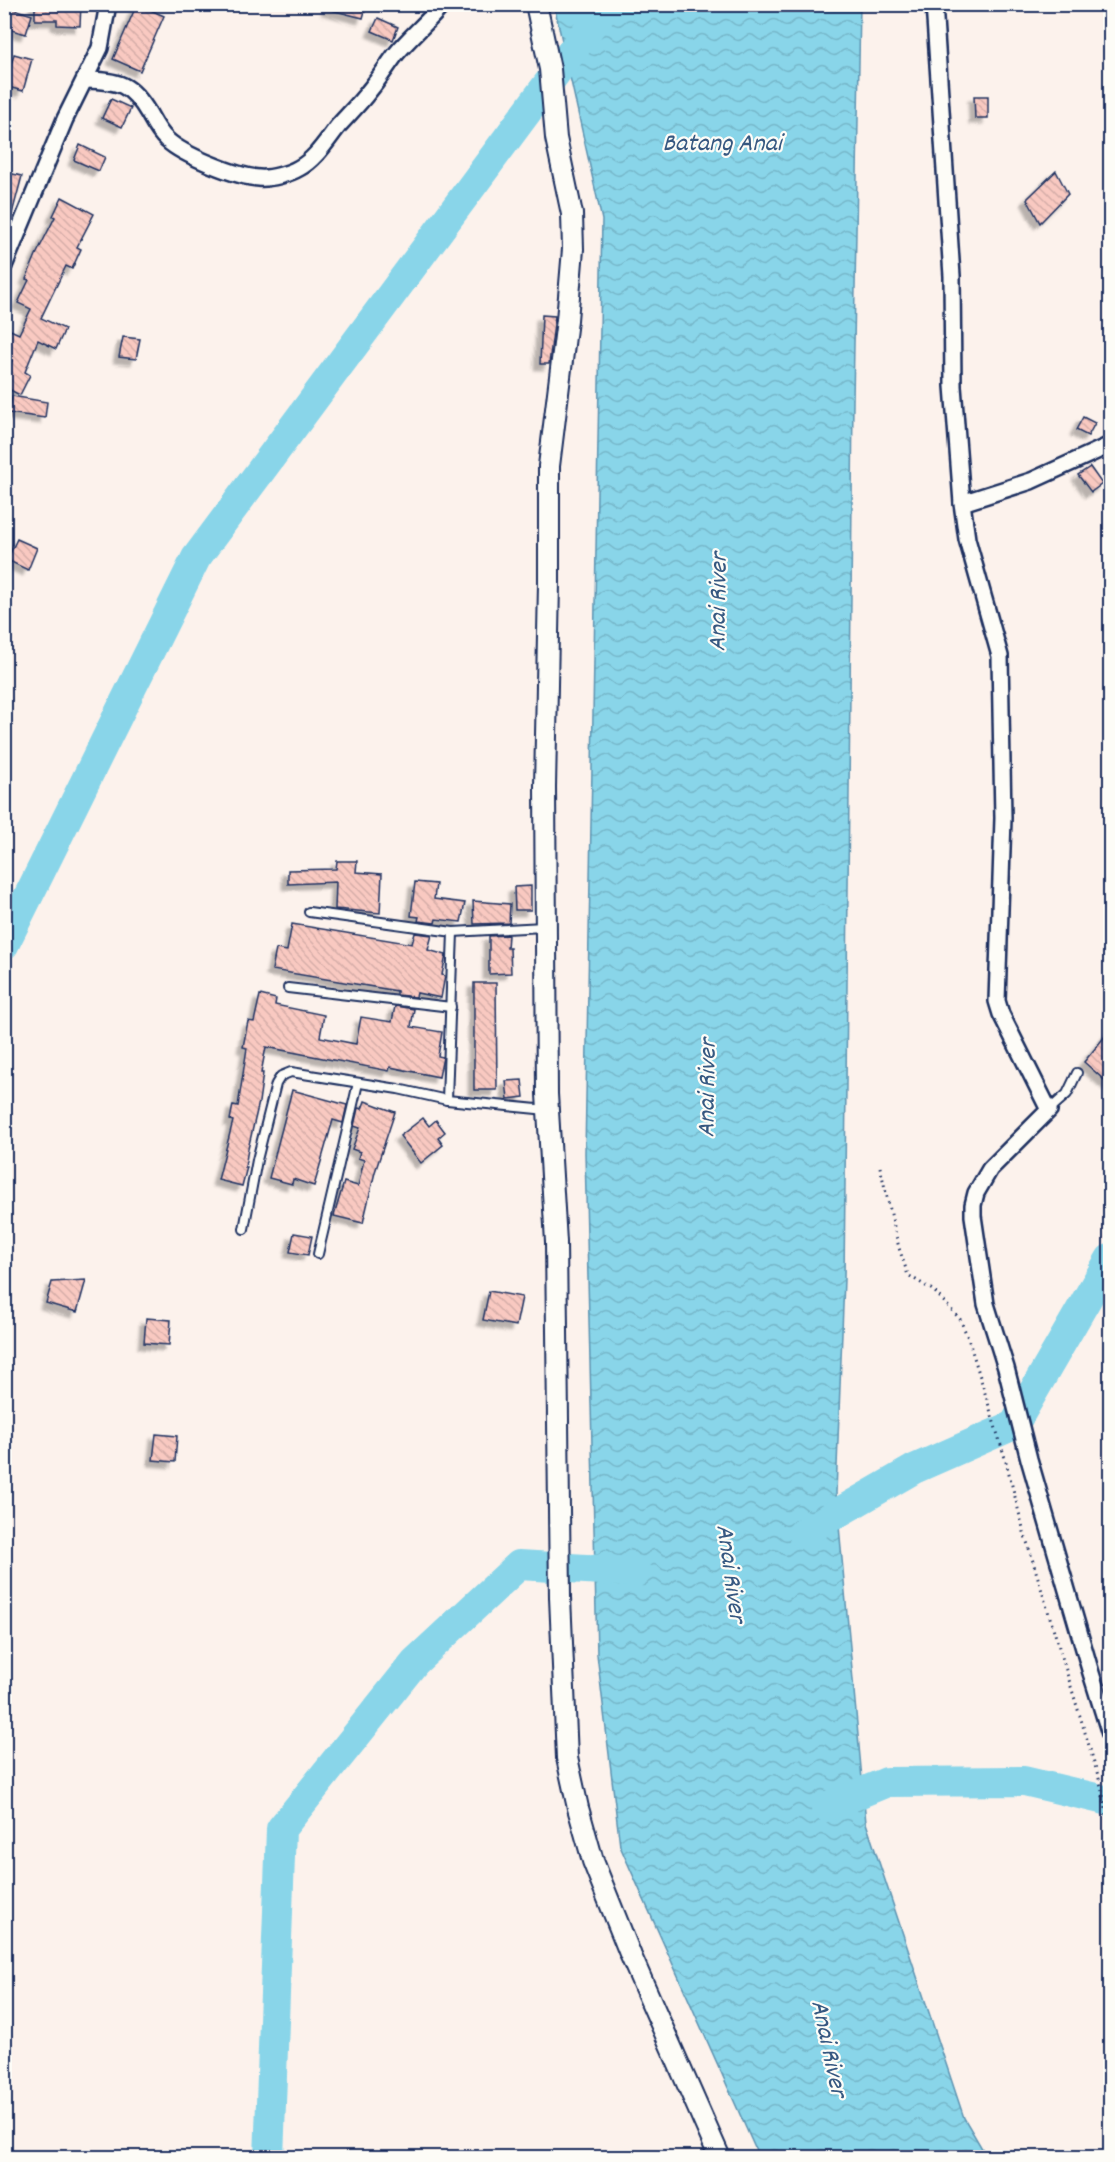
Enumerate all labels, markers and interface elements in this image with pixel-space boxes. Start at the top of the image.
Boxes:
water label: Batang Anai [663,126,786,163]
water label: Anai River [700,549,739,652]
water label: Anai River [689,1035,728,1138]
water label: Anai River [704,1522,755,1628]
water label: Anai River [799,1997,857,2104]

